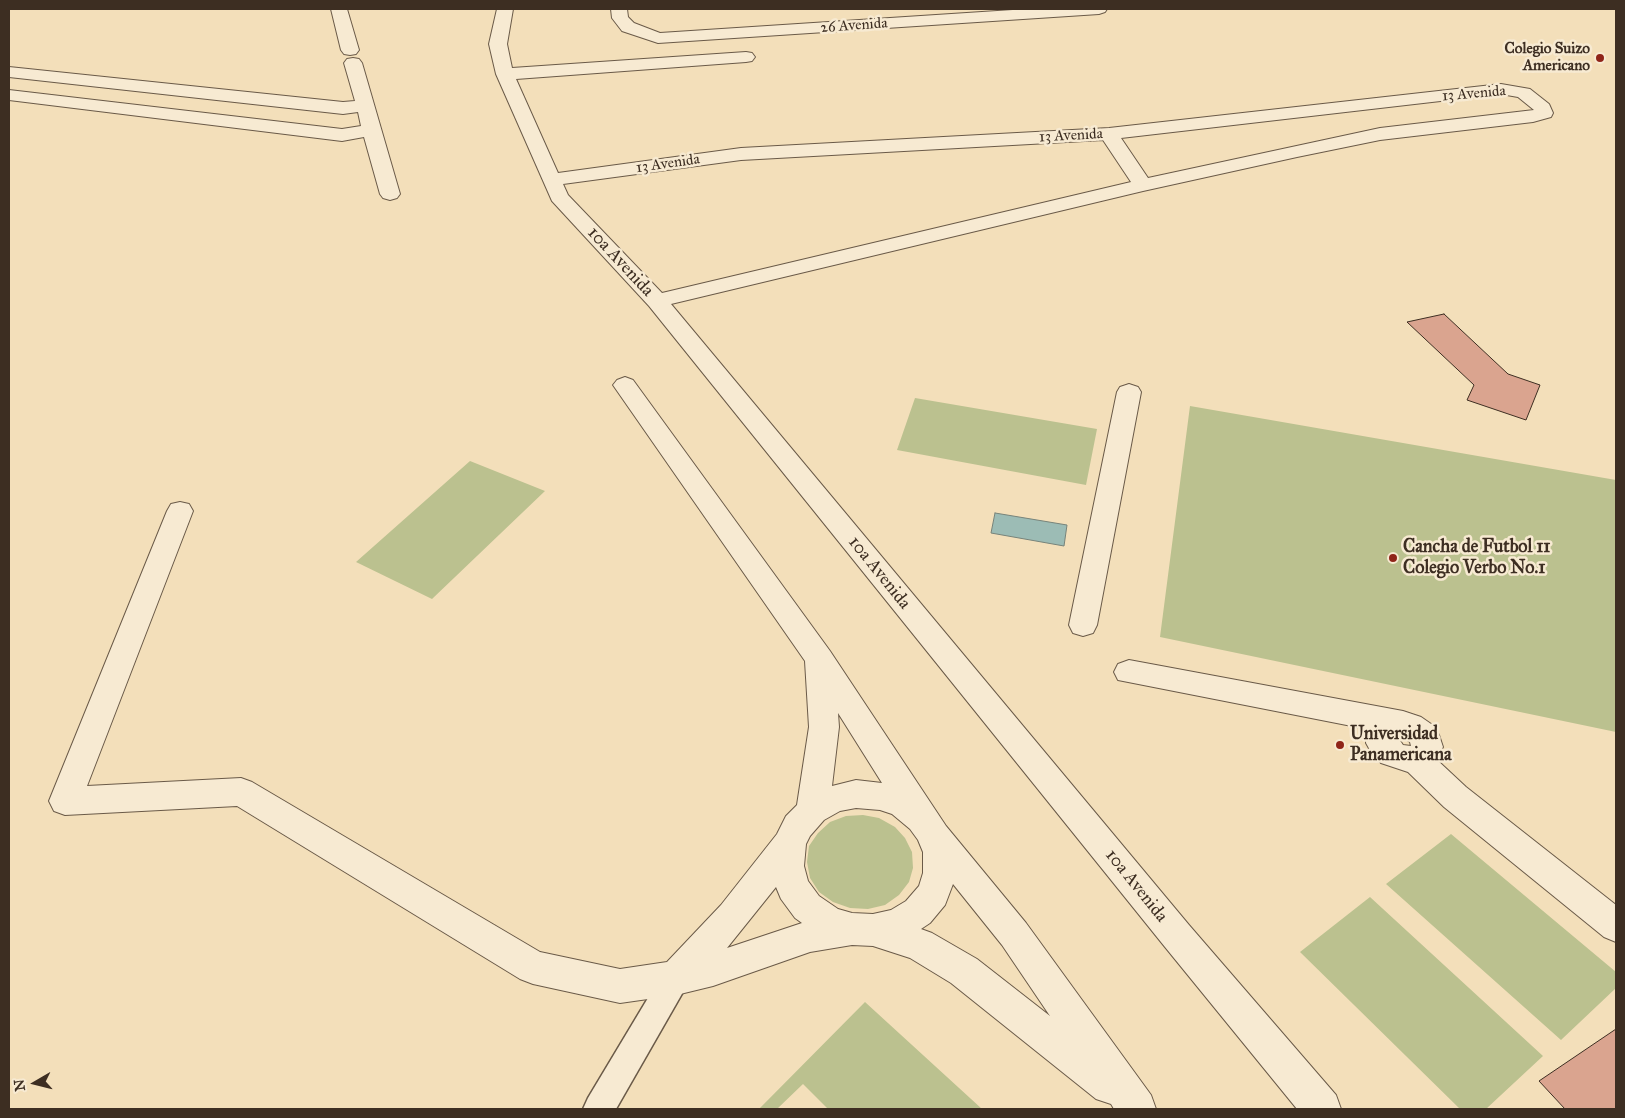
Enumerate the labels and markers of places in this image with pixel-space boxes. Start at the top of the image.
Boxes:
place label: Colegio Suizo Americano [1505,40,1590,75]
marker: Colegio Suizo Americano [1594,52,1606,64]
place label: Cancha de Futbol 11 Colegio Verbo No.1 [1403,537,1550,580]
marker: Cancha de Futbol 11 Colegio Verbo No.1 [1387,552,1399,564]
place label: Universidad Panamericana [1350,724,1452,766]
marker: Universidad Panamericana [1334,739,1346,751]

